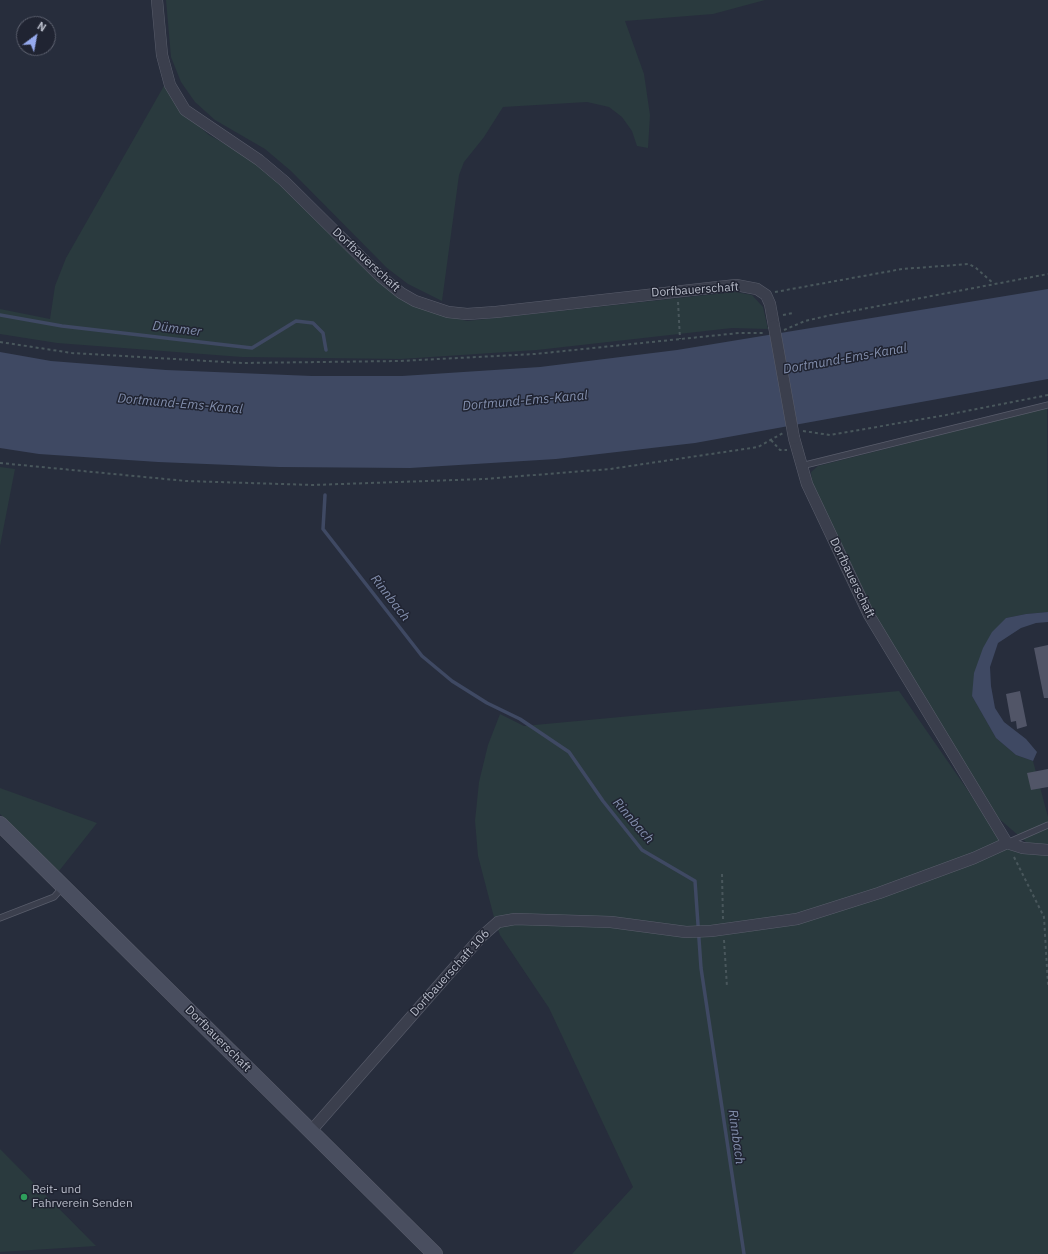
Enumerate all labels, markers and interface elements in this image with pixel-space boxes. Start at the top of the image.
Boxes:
north arrow [16,16,56,56]
text: N [35,19,49,35]
street label: Dorfbauerschaft [329,225,403,295]
street label: Dorfbauerschaft [651,280,739,300]
water label: Dümmer [152,318,202,340]
water label: Dortmund-Ems-Kanal [782,340,908,378]
water label: Dortmund-Ems-Kanal [462,388,588,414]
water label: Dortmund-Ems-Kanal [117,391,243,417]
street label: Dorfbauerschaft [826,536,878,620]
water label: Rinnbach [367,572,413,624]
water label: Rinnbach [609,795,657,847]
street label: Dorfbauerschaft 106 [407,927,493,1019]
street label: Dorfbauerschaft [182,1003,254,1075]
water label: Rinnbach [724,1109,748,1165]
place label: Reit- und Fahrverein Senden [32,1183,133,1211]
marker: Reit- und Fahrverein Senden [19,1192,29,1202]

